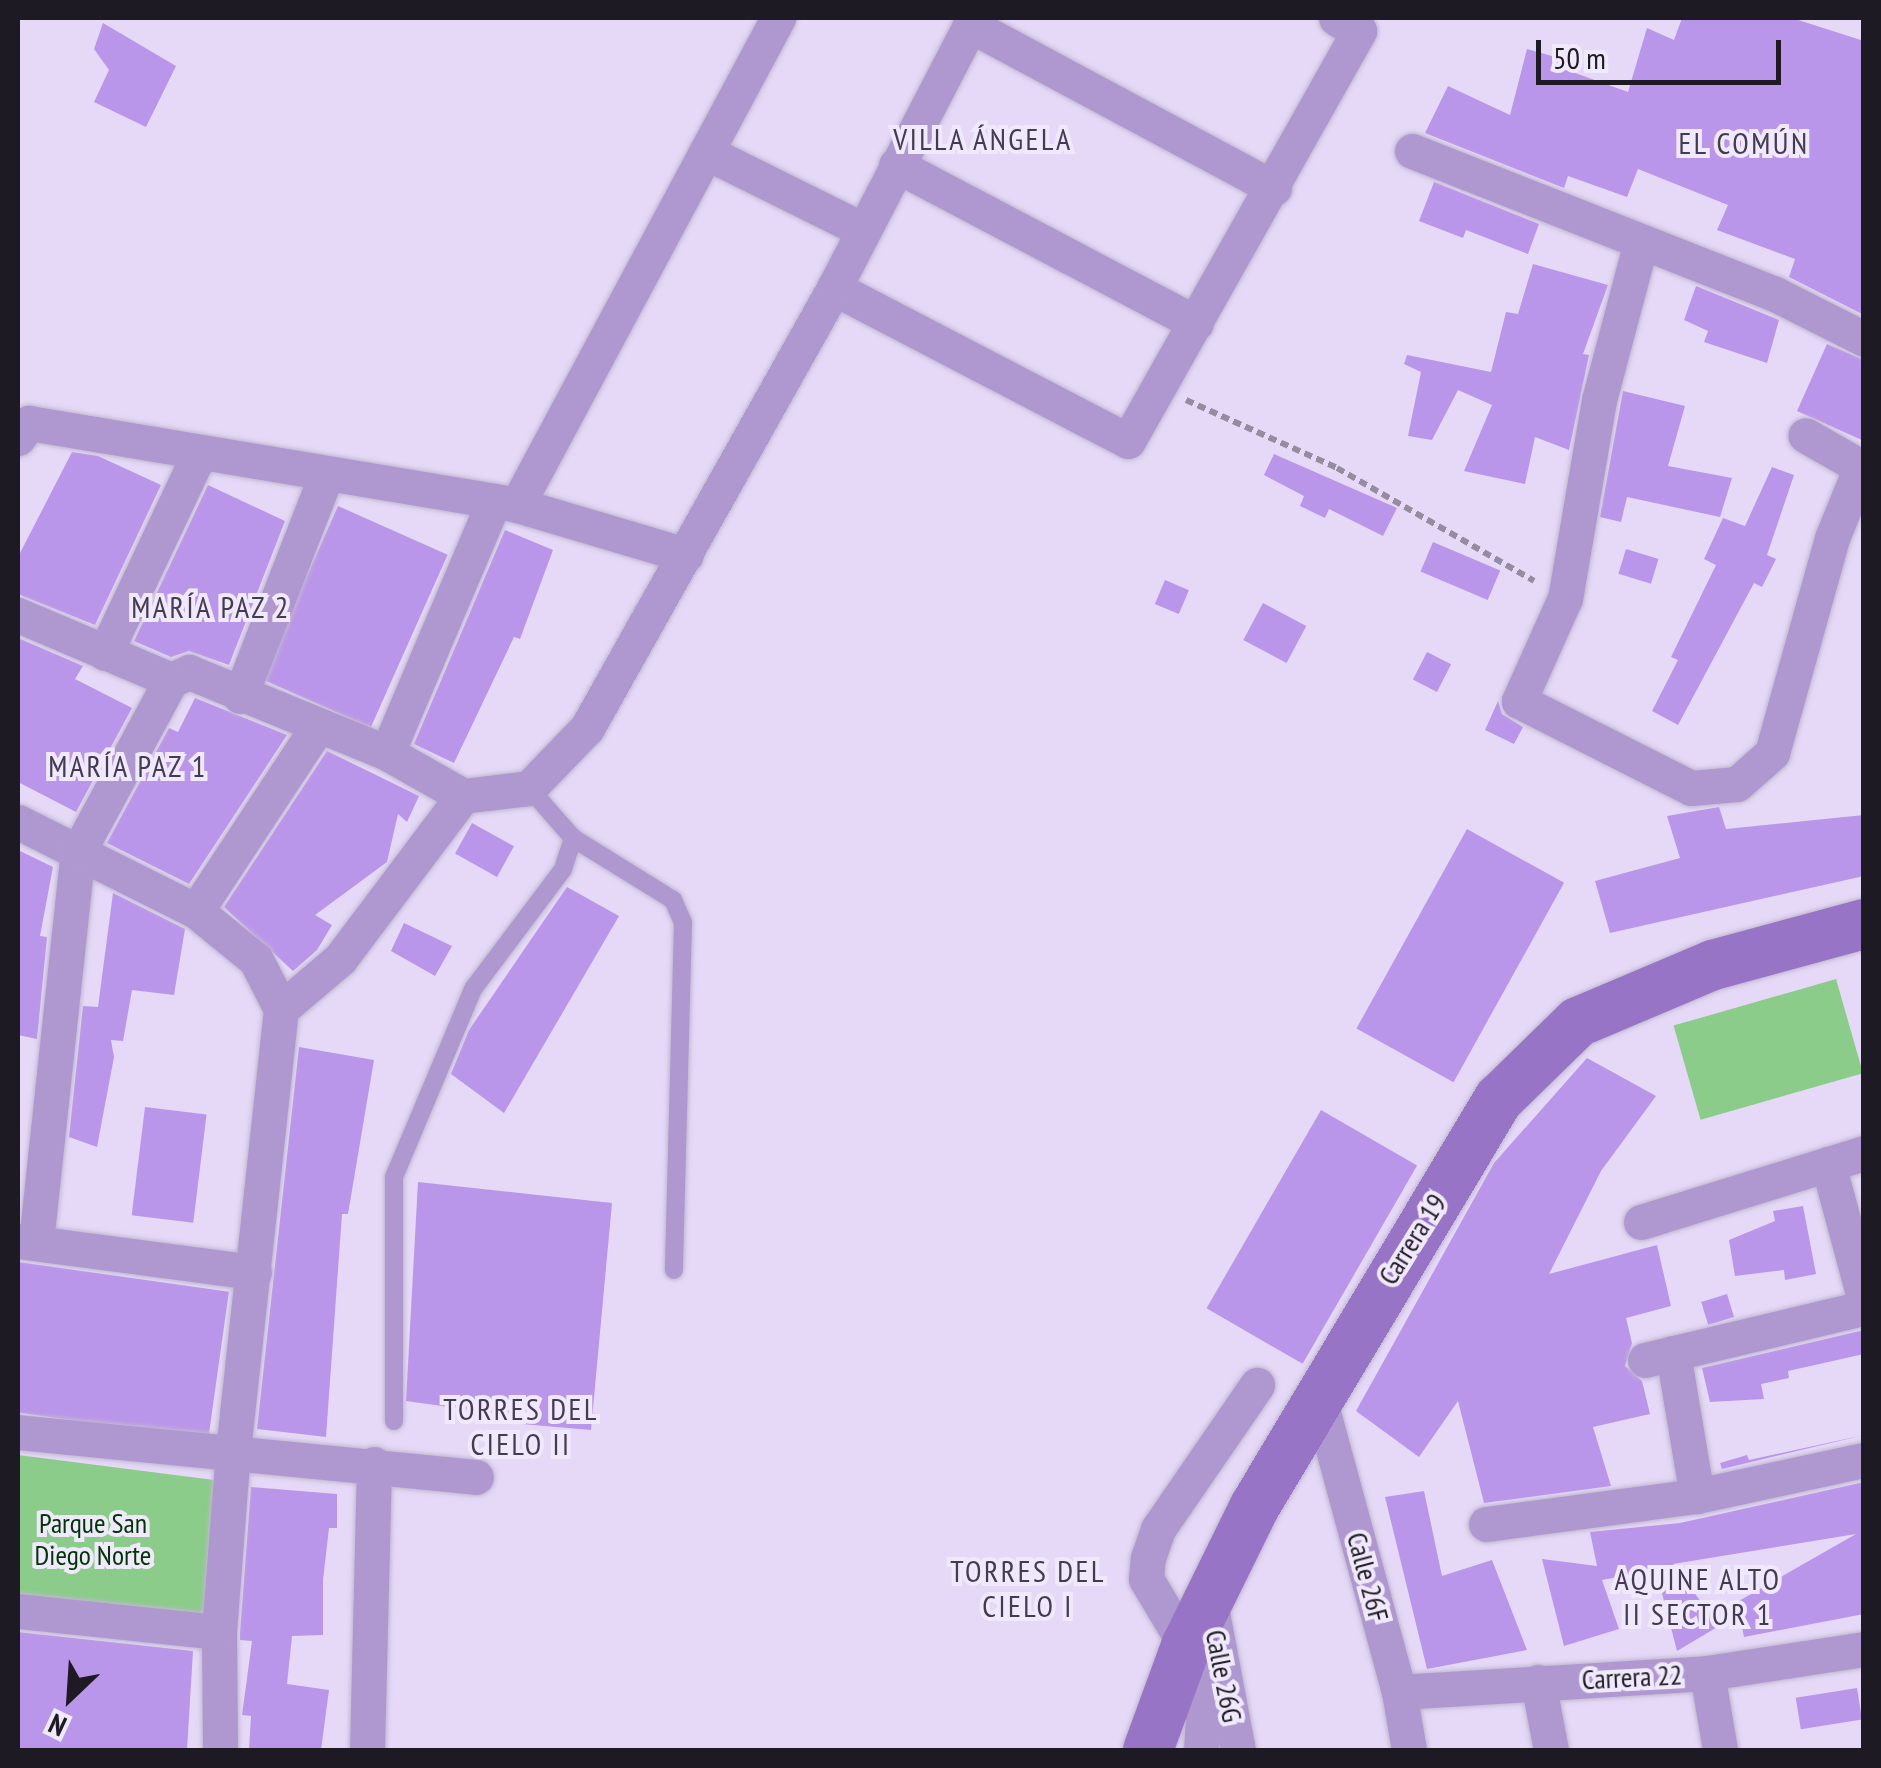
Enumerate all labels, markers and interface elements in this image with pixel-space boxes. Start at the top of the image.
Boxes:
scale bar [1541,20,1786,82]
text: 50 m [1553,38,1606,77]
district label: VILLA ÁNGELA [892,121,1074,157]
district label: EL COMÚN [1678,125,1810,161]
district label: MARÍA PAZ 2 [130,589,292,625]
district label: MARÍA PAZ 1 [47,748,209,784]
street label: Carrera 19 [1371,1187,1453,1291]
district label: TORRES DEL CIELO II [443,1391,599,1462]
park label: Parque San Diego Norte [35,1506,151,1572]
street label: Calle 26F [1340,1529,1396,1625]
district label: TORRES DEL CIELO I [950,1553,1106,1624]
district label: AQUINE ALTO II SECTOR 1 [1614,1561,1782,1632]
street label: Calle 26G [1199,1627,1249,1725]
north arrow [20,1648,120,1748]
street label: Carrera 22 [1581,1658,1683,1696]
text: N [42,1706,72,1746]

